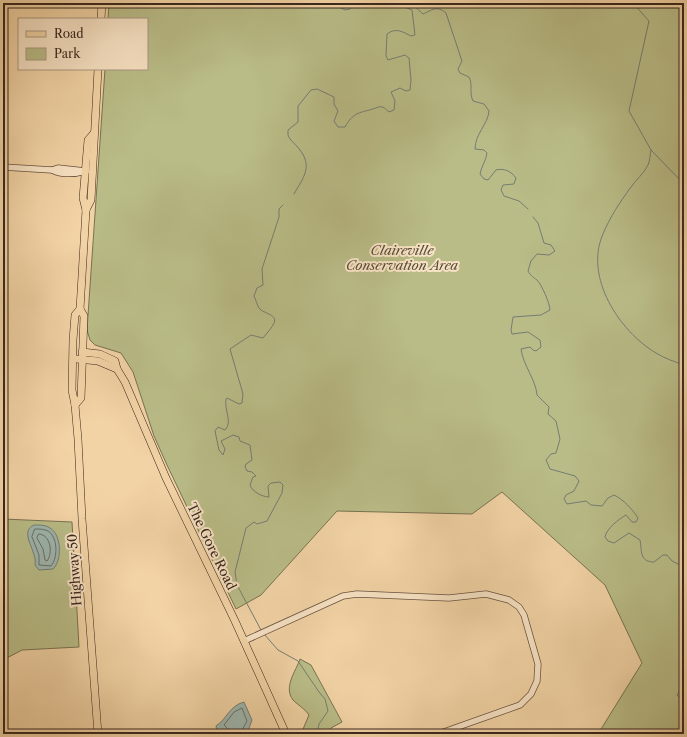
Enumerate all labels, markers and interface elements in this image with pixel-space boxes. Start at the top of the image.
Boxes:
legend [18,18,148,70]
text: Road [54,26,84,41]
text: Park [54,46,81,61]
park label: Claireville Conservation Area [346,242,458,273]
street label: The Gore Road [184,500,240,592]
street label: Highway 50 [63,533,85,607]

